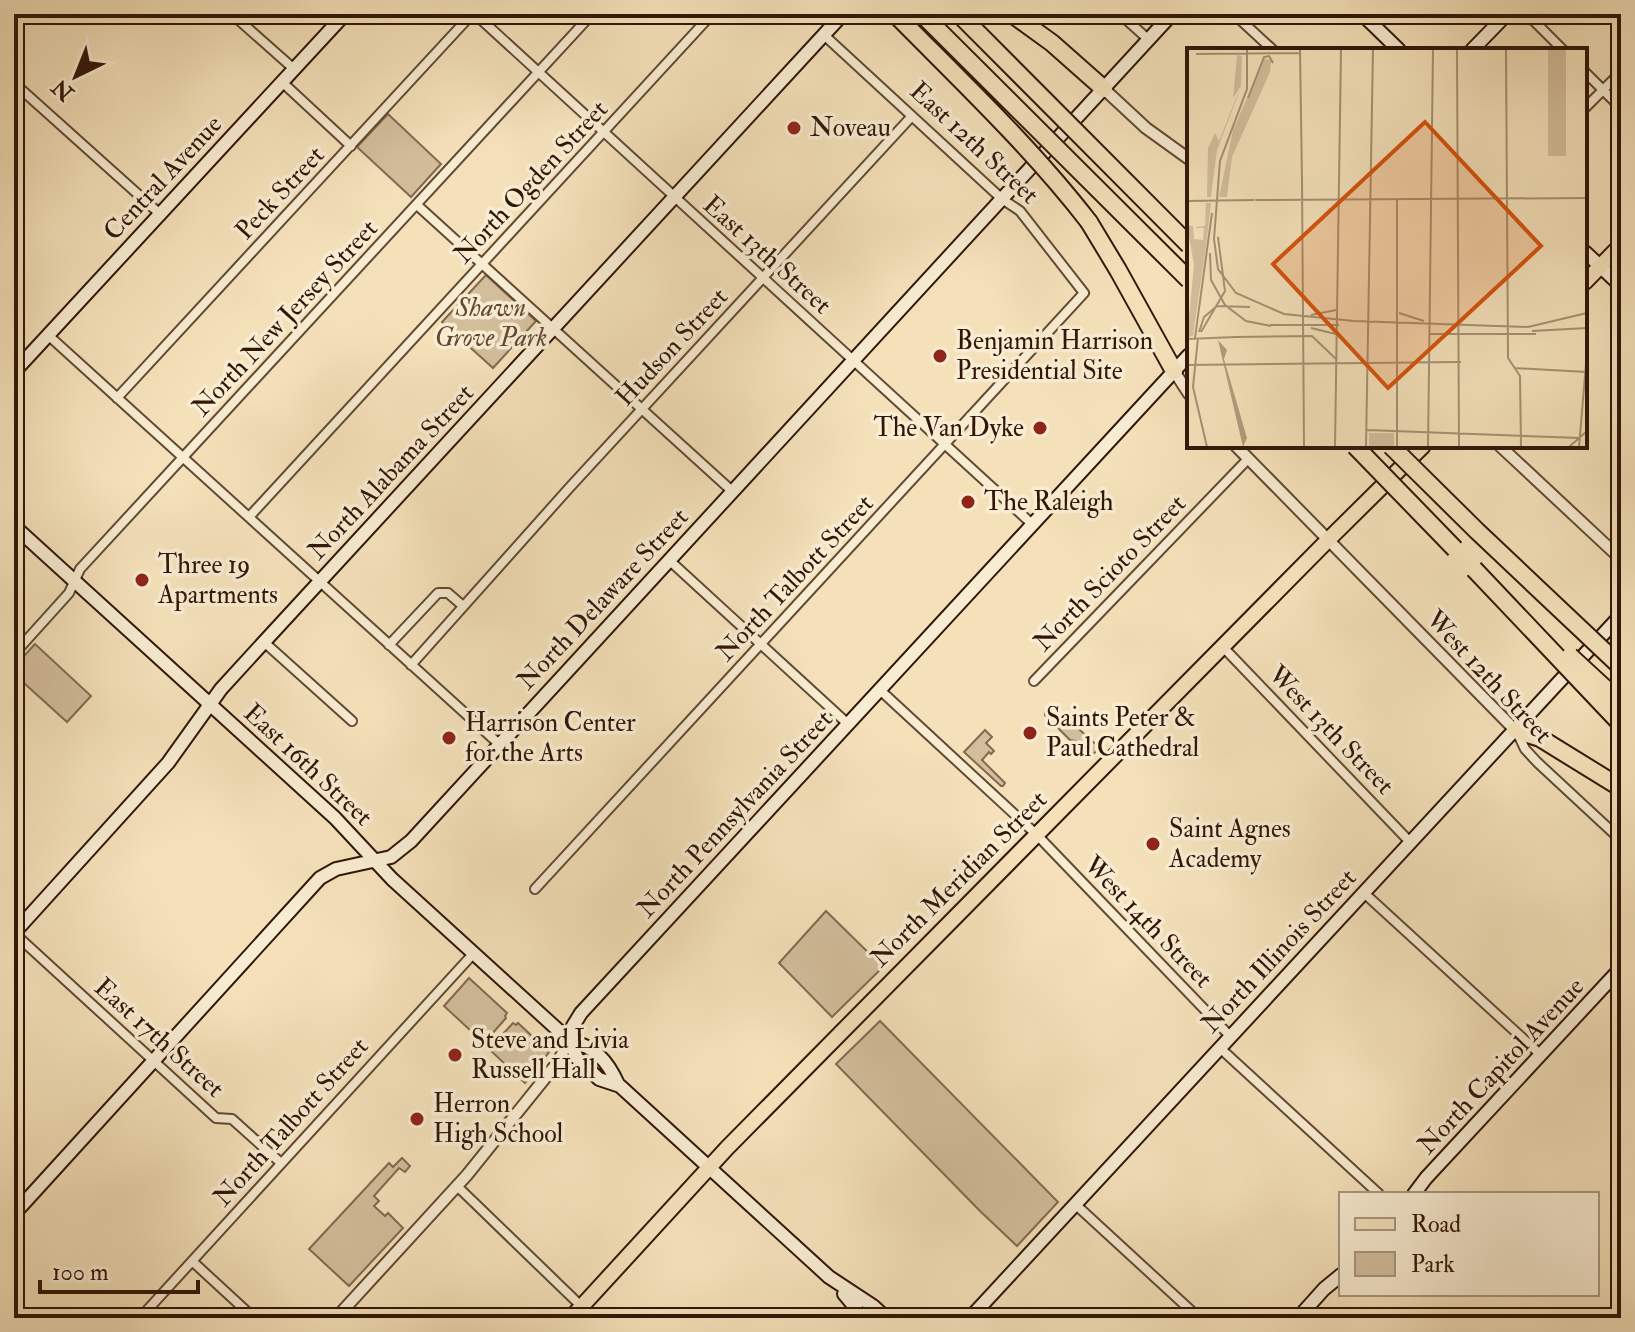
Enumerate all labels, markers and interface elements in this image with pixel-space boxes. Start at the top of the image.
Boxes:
north arrow [36,36,116,116]
inset map [1187,48,1587,448]
text: N [46,73,81,108]
street label: East 12th Street [903,75,1045,211]
street label: North Ogden Street [447,94,615,270]
street label: Central Avenue [97,109,229,247]
place label: Noveau [810,112,891,144]
marker: Noveau [785,119,803,137]
street label: Peck Street [229,139,331,247]
street label: East 13th Street [696,189,838,321]
street label: North New Jersey Street [185,213,385,423]
street label: Hudson Street [609,281,735,413]
park label: Shawn Grove Park [435,292,547,354]
place label: Benjamin Harrison Presidential Site [956,325,1153,387]
marker: Benjamin Harrison Presidential Site [931,347,949,365]
street label: North Alabama Street [301,377,481,567]
place label: The Van Dyke [873,412,1024,444]
marker: The Van Dyke [1031,419,1049,437]
place label: The Raleigh [984,486,1114,518]
street label: North Talbott Street [710,488,880,668]
street label: North Scioto Street [1027,488,1193,658]
marker: The Raleigh [959,493,977,511]
street label: North Delaware Street [511,501,695,697]
place label: Three 19 Apartments [157,549,278,612]
marker: Three 19 Apartments [133,571,151,589]
street label: West 12th Street [1418,603,1559,750]
street label: West 13th Street [1261,658,1401,801]
street label: East 16th Street [237,697,379,833]
place label: Saints Peter & Paul Cathedral [1046,702,1200,764]
street label: North Pennsylvania Street [630,704,840,924]
place label: Harrison Center for the Arts [465,707,636,769]
marker: Saints Peter & Paul Cathedral [1021,724,1039,742]
marker: Harrison Center for the Arts [440,729,458,747]
street label: North Meridian Street [864,784,1054,974]
place label: Saint Agnes Academy [1168,813,1291,875]
marker: Saint Agnes Academy [1144,835,1162,853]
street label: West 14th Street [1076,849,1219,995]
street label: North Illinois Street [1195,862,1363,1040]
street label: East 17th Street [87,971,231,1105]
street label: North Capitol Avenue [1411,971,1592,1162]
place label: Steve and Livia Russell Hall [471,1024,629,1086]
street label: North Talbott Street [207,1031,375,1213]
marker: Steve and Livia Russell Hall [446,1046,464,1064]
place label: Herron High School [433,1088,564,1150]
marker: Herron High School [408,1110,426,1128]
legend [1339,1192,1599,1296]
text: Road [1411,1209,1461,1240]
scale bar [40,1244,198,1294]
text: Park [1411,1249,1455,1280]
text: 100 m [52,1257,109,1288]

